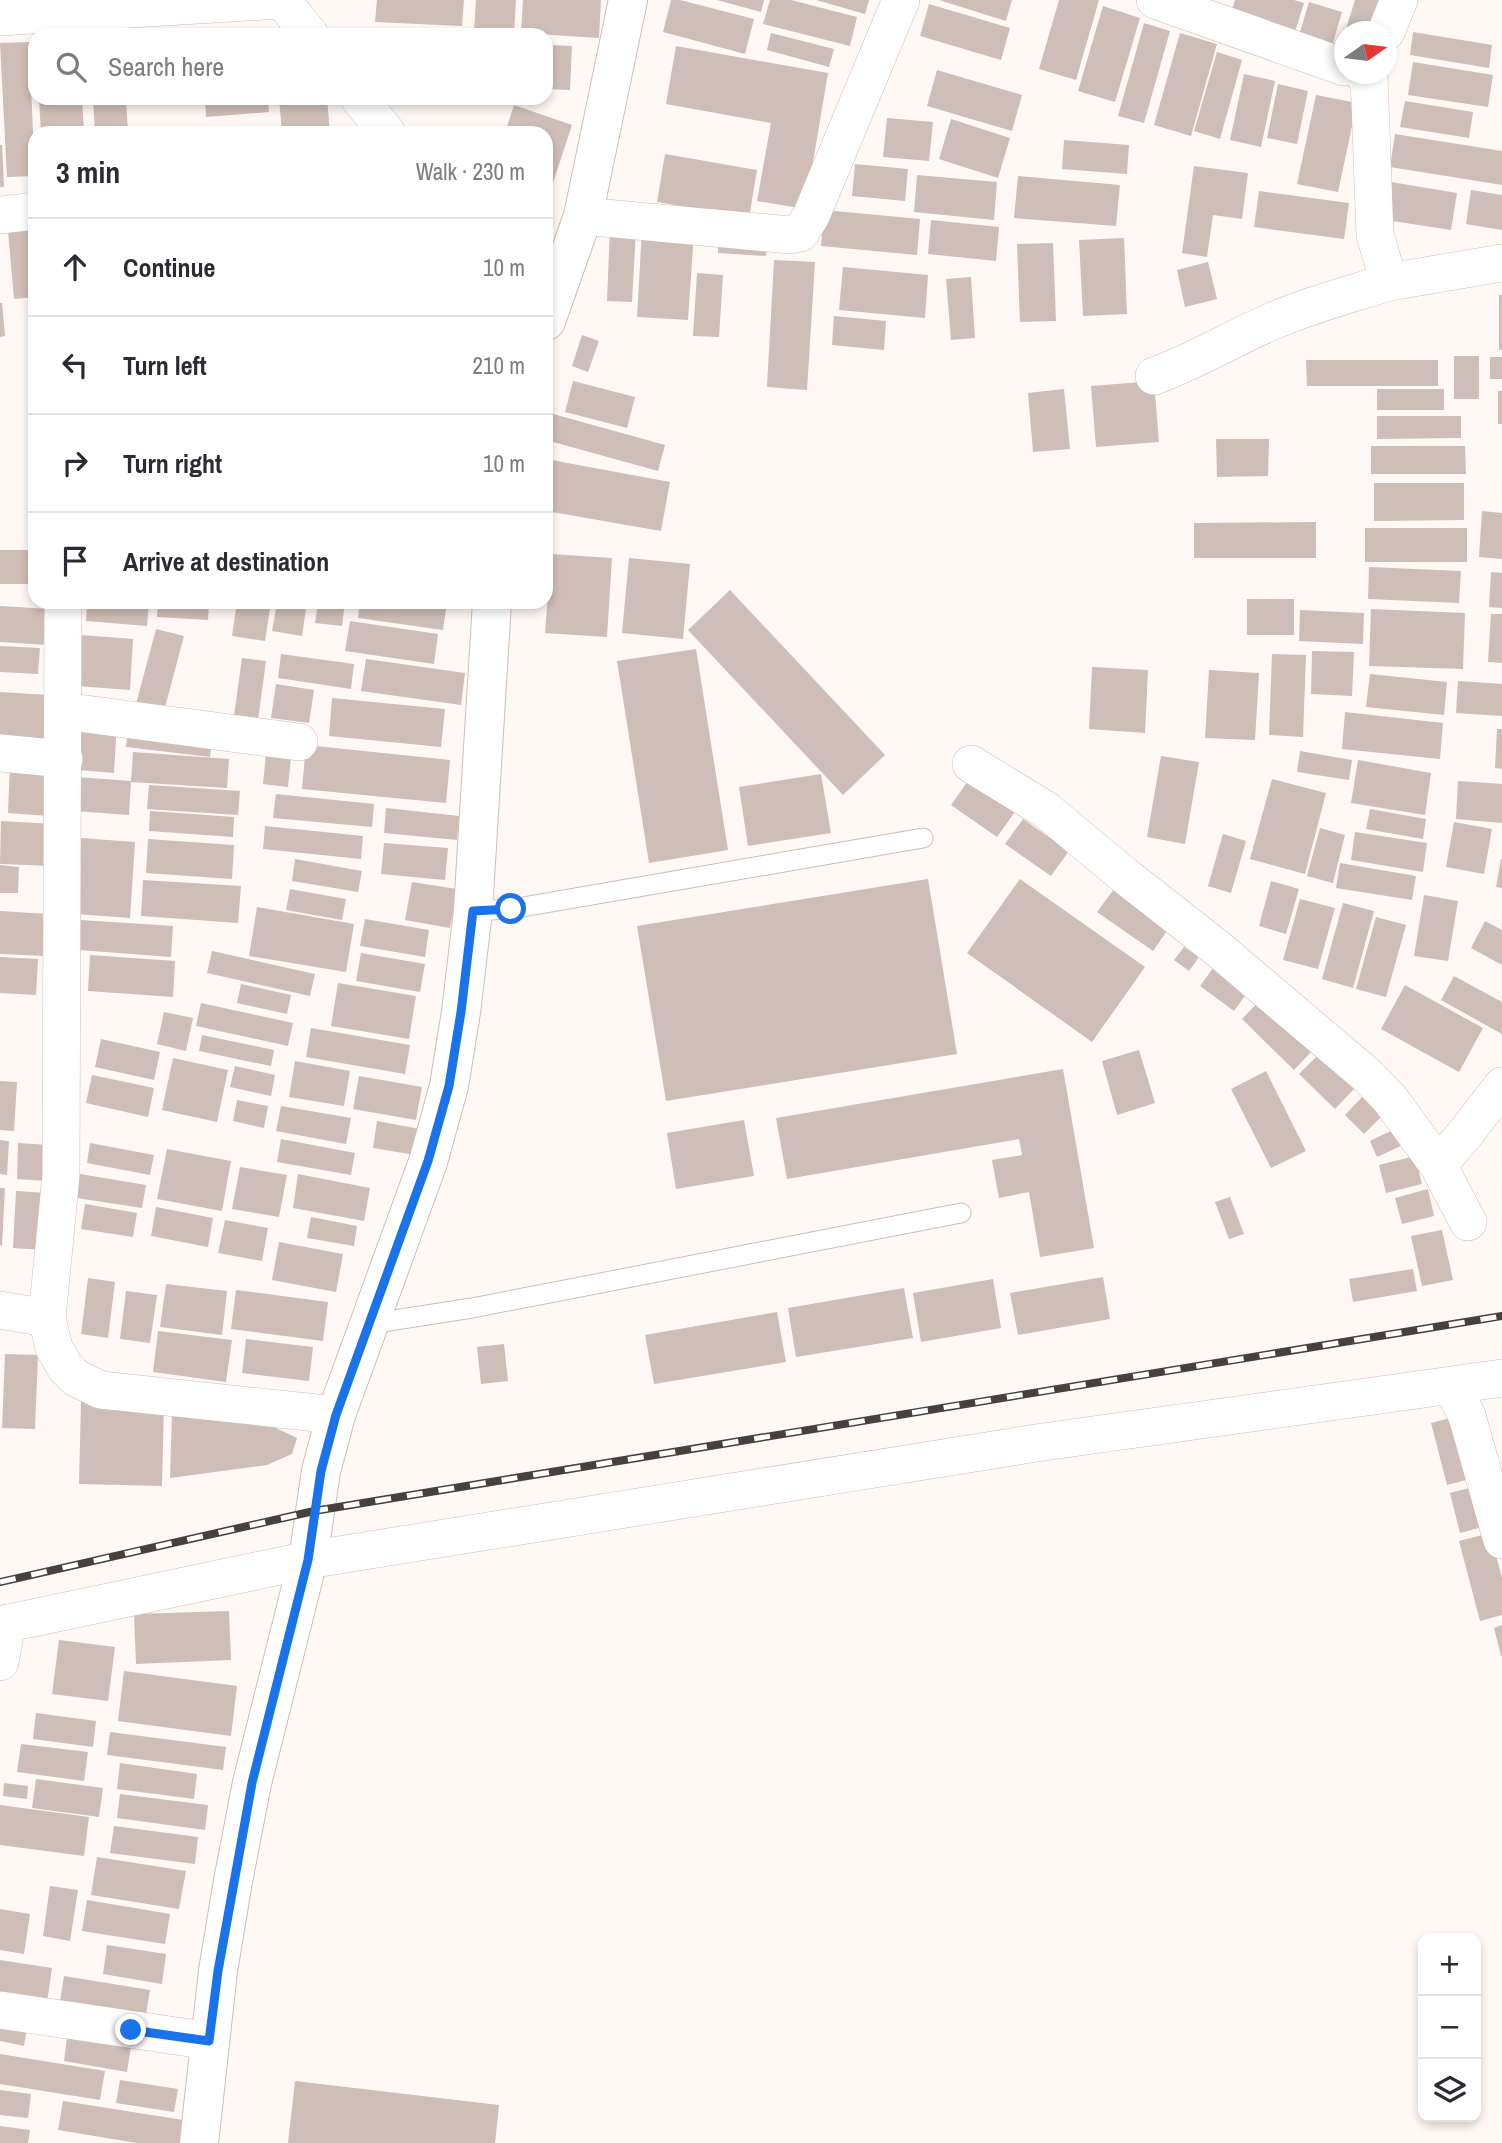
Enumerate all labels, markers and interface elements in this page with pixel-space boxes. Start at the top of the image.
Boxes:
north arrow [1334,21,1397,84]
search box [28,28,553,105]
icon: search [52,48,90,86]
text: Search here [108,49,224,84]
text: 3 min [56,152,120,192]
text: Walk · 230 m [416,156,525,187]
icon: ahead [56,248,94,286]
text: Continue [123,250,215,285]
text: 10 m [483,252,525,283]
icon: left [56,346,94,384]
text: Turn left [123,348,207,383]
text: 210 m [473,350,525,381]
icon: right [56,444,94,482]
text: Turn right [123,446,222,481]
text: 10 m [483,448,525,479]
icon: arrive [56,542,94,580]
text: Arrive at destination [123,544,329,579]
route start [495,893,526,924]
map controls [1418,1933,1481,2122]
button: + [1418,1933,1481,1996]
button: − [1418,1996,1481,2059]
route end [115,2014,146,2045]
button: layers [1418,2059,1481,2122]

